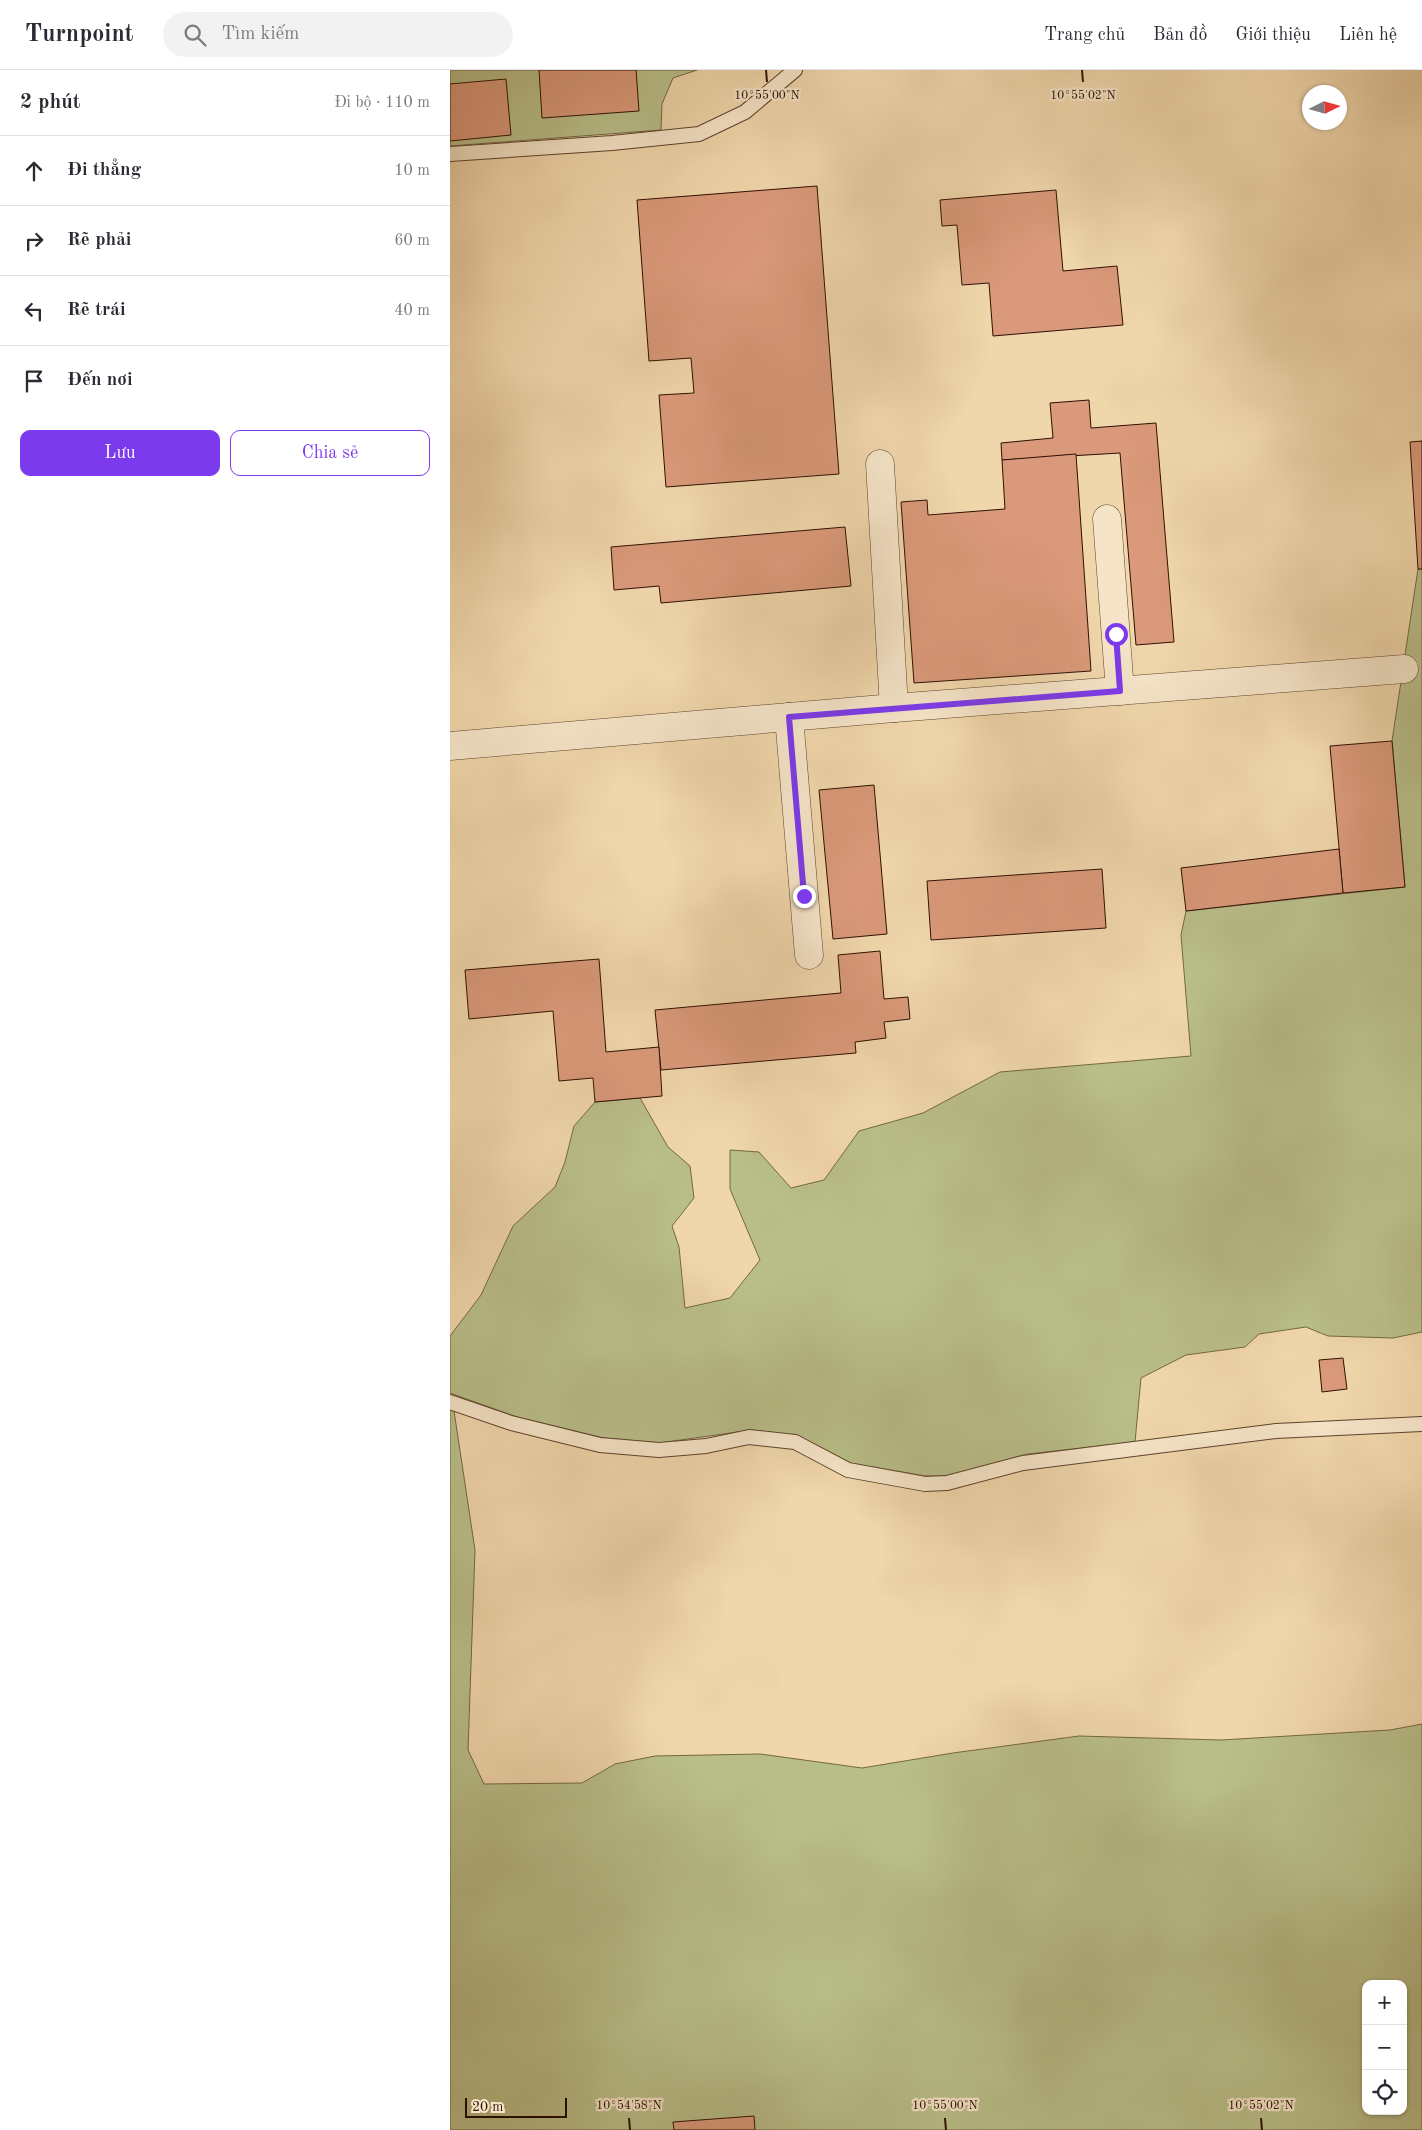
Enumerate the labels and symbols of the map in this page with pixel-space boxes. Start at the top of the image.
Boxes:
north arrow [1302,85,1347,130]
text: 10°55'00"N [734,89,800,102]
text: 10°55'02"N [1050,89,1116,102]
route start [1105,623,1128,646]
route end [793,885,816,908]
scale bar [465,2095,568,2118]
text: 10°54'58"N [596,2099,662,2112]
text: 10°55'00"N [912,2099,978,2112]
text: 10°55'02"N [1228,2099,1294,2112]

